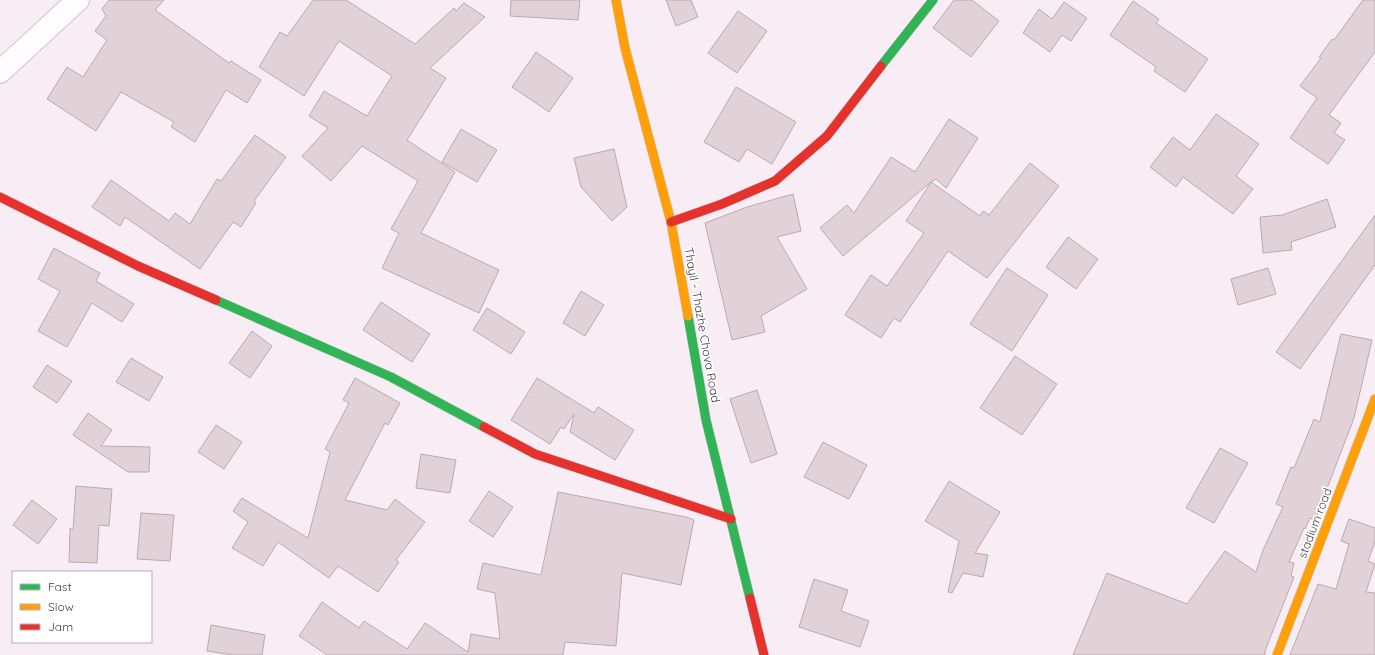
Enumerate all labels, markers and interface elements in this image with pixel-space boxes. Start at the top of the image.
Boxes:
street label: Thayil - Thazhe Chova Road [681,246,724,404]
street label: stadium road [1294,486,1335,560]
legend [12,571,152,643]
text: Fast [48,579,72,594]
text: Slow [48,599,74,614]
text: Jam [48,619,73,634]

